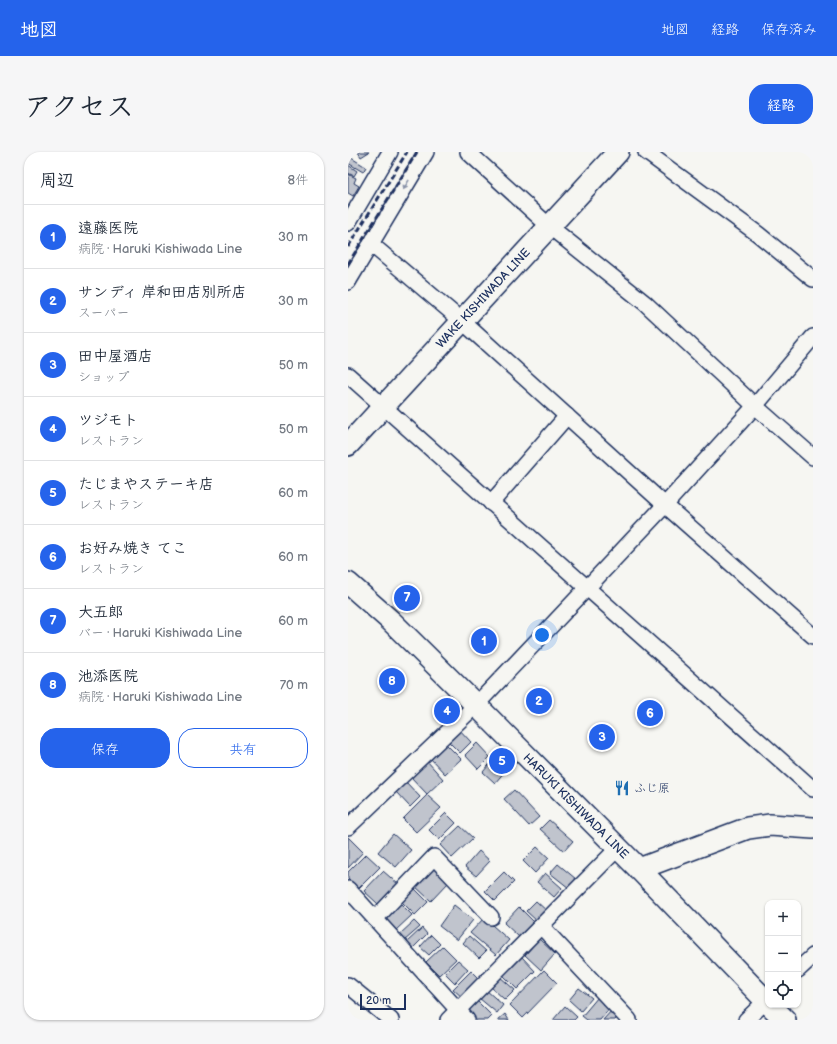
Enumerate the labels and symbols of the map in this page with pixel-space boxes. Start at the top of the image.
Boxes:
one-way arrow [403,179,410,191]
street label: WAKE KISHIWADA LINE [433,245,534,351]
pin: 7 [394,583,420,613]
your location [532,625,552,645]
pin: 1 [471,626,497,656]
pin: 8 [379,666,405,696]
pin: 2 [526,686,552,716]
pin: 4 [434,696,460,726]
pin: 6 [637,698,663,728]
pin: 3 [589,722,615,752]
pin: 5 [489,746,515,776]
street label: HARUKI KISHIWADA LINE [520,750,632,862]
restaurant icon: ふじ原 [613,779,631,797]
place label: ふじ原 [634,781,670,796]
scale bar [360,992,406,1011]

